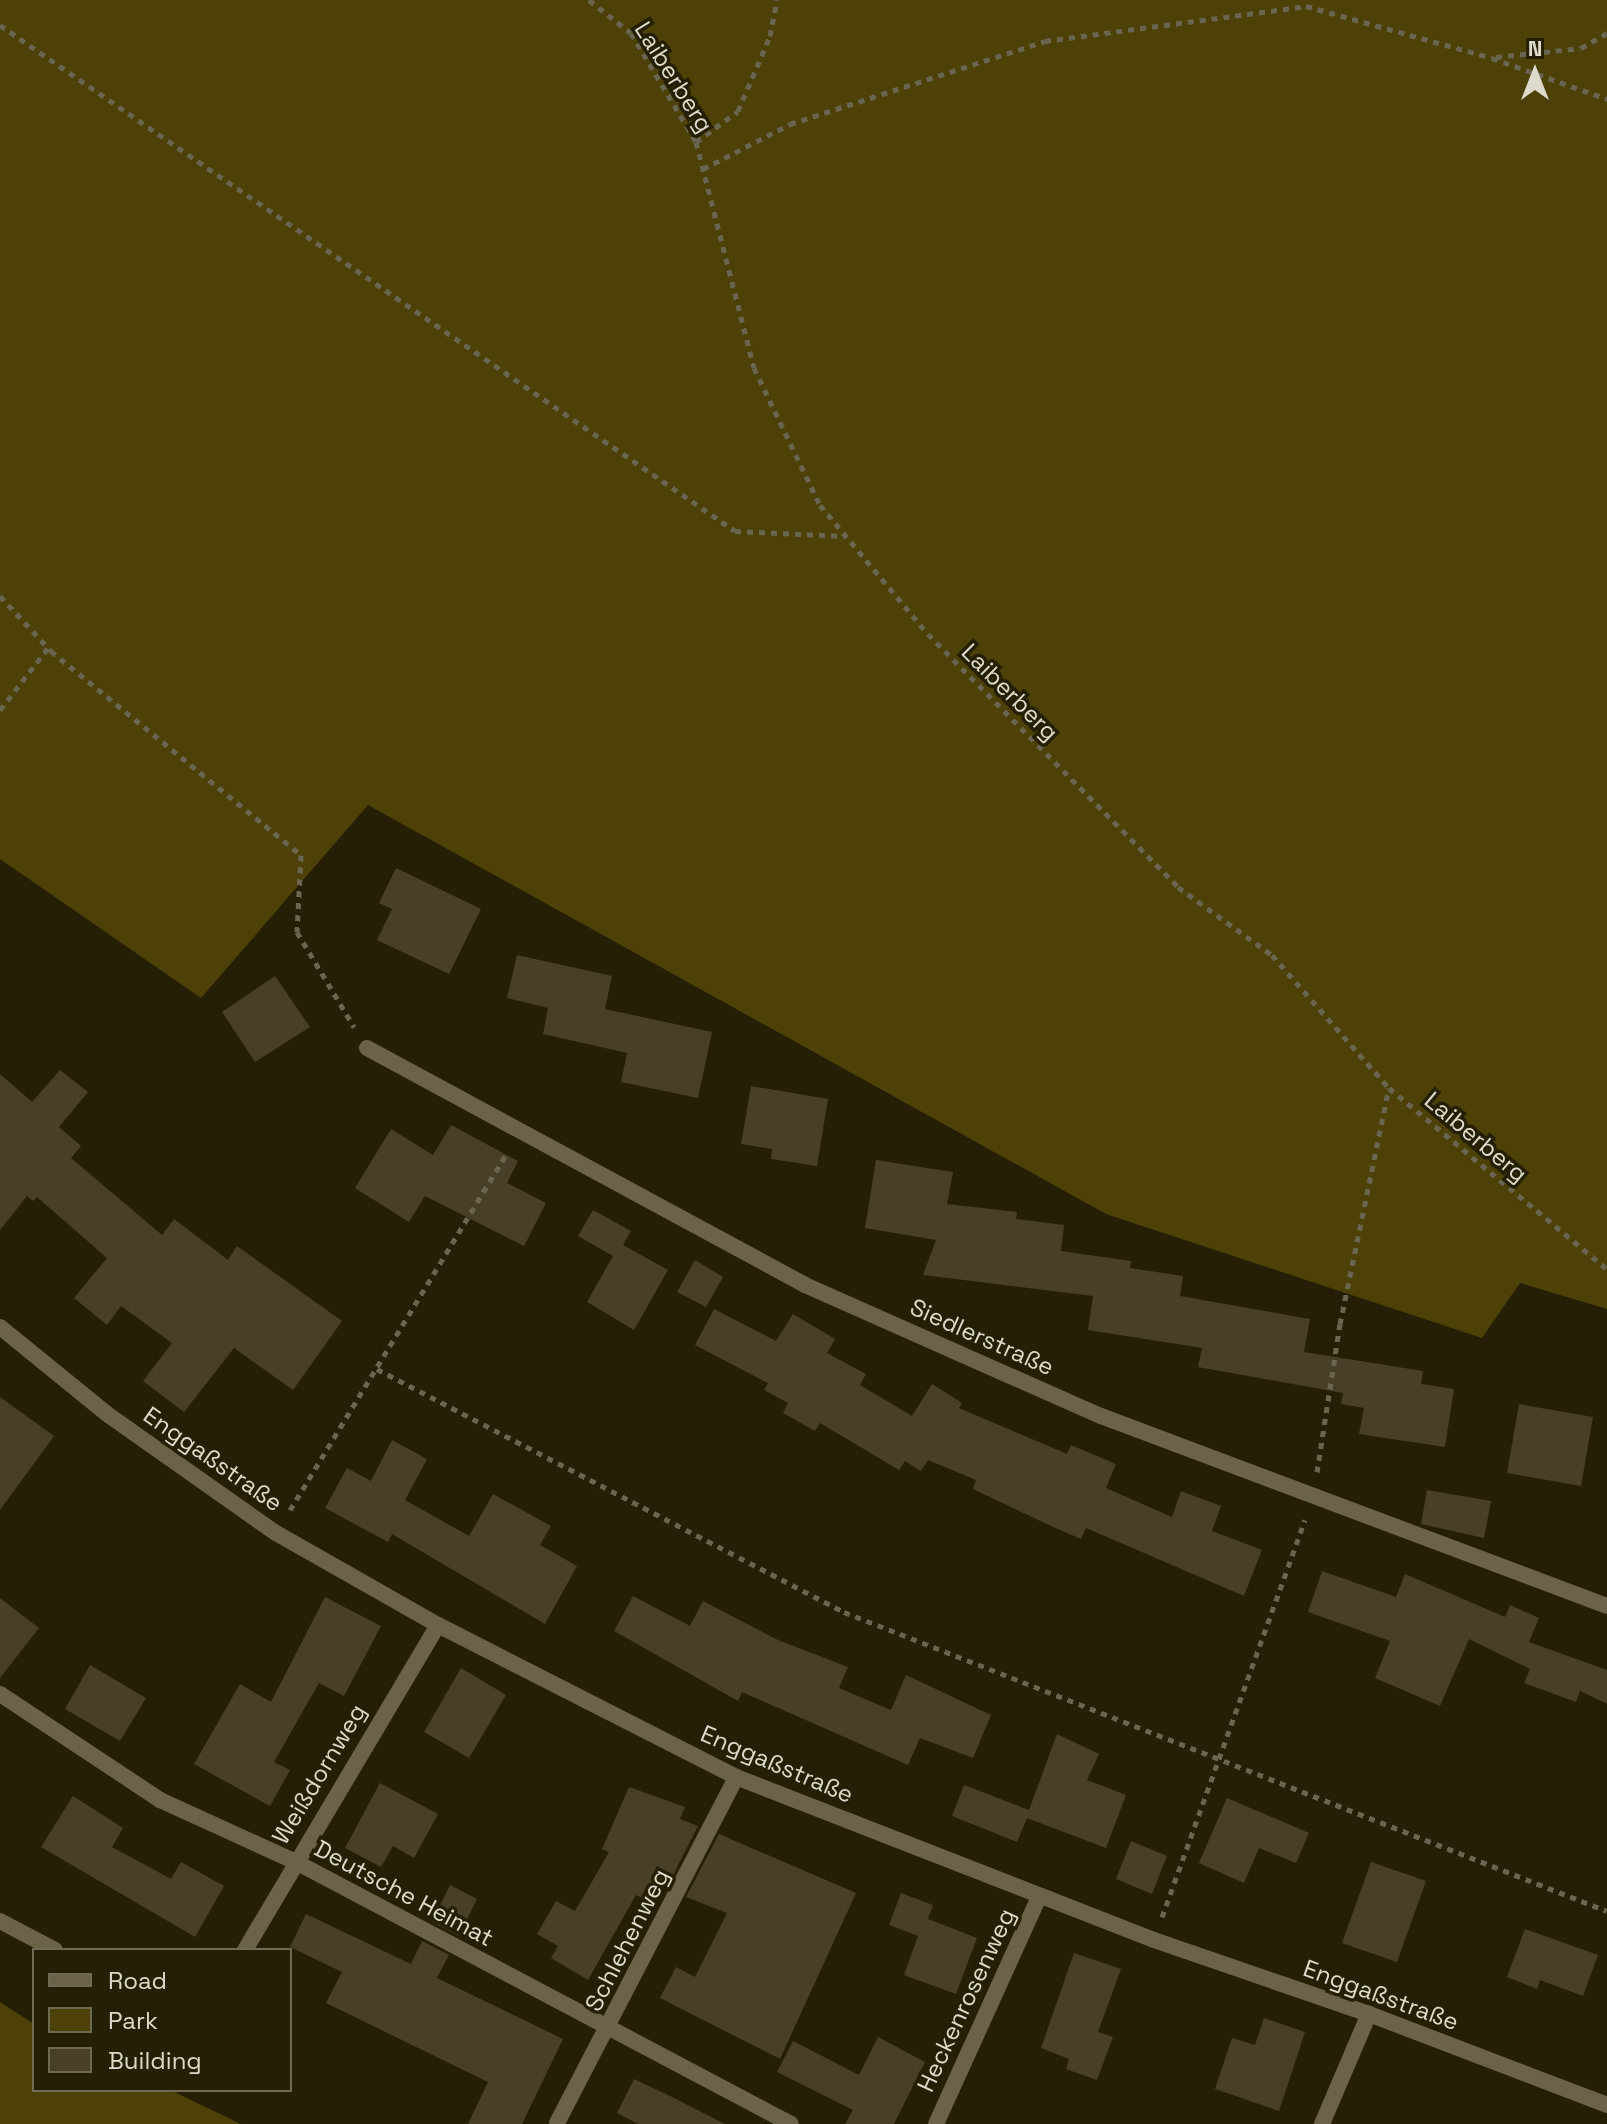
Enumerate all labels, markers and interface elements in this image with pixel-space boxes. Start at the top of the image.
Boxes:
street label: Laiberberg [629,16,719,138]
north arrow [1495,32,1575,112]
text: N [1528,34,1542,62]
street label: Laiberberg [956,638,1064,746]
street label: Laiberberg [1419,1086,1533,1188]
street label: Siedlerstraße [906,1292,1058,1382]
street label: Enggaßstraße [138,1400,288,1518]
street label: Weißdornweg [266,1699,372,1849]
street label: Enggaßstraße [696,1719,858,1809]
street label: Deutsche Heimat [310,1834,498,1952]
street label: Schlehenweg [579,1864,675,2016]
street label: Heckenrosenweg [911,1904,1021,2096]
legend [32,1948,292,2092]
street label: Enggaßstraße [1299,1954,1463,2036]
text: Road [108,1965,167,1996]
text: Park [108,2005,158,2036]
text: Building [108,2045,202,2076]

